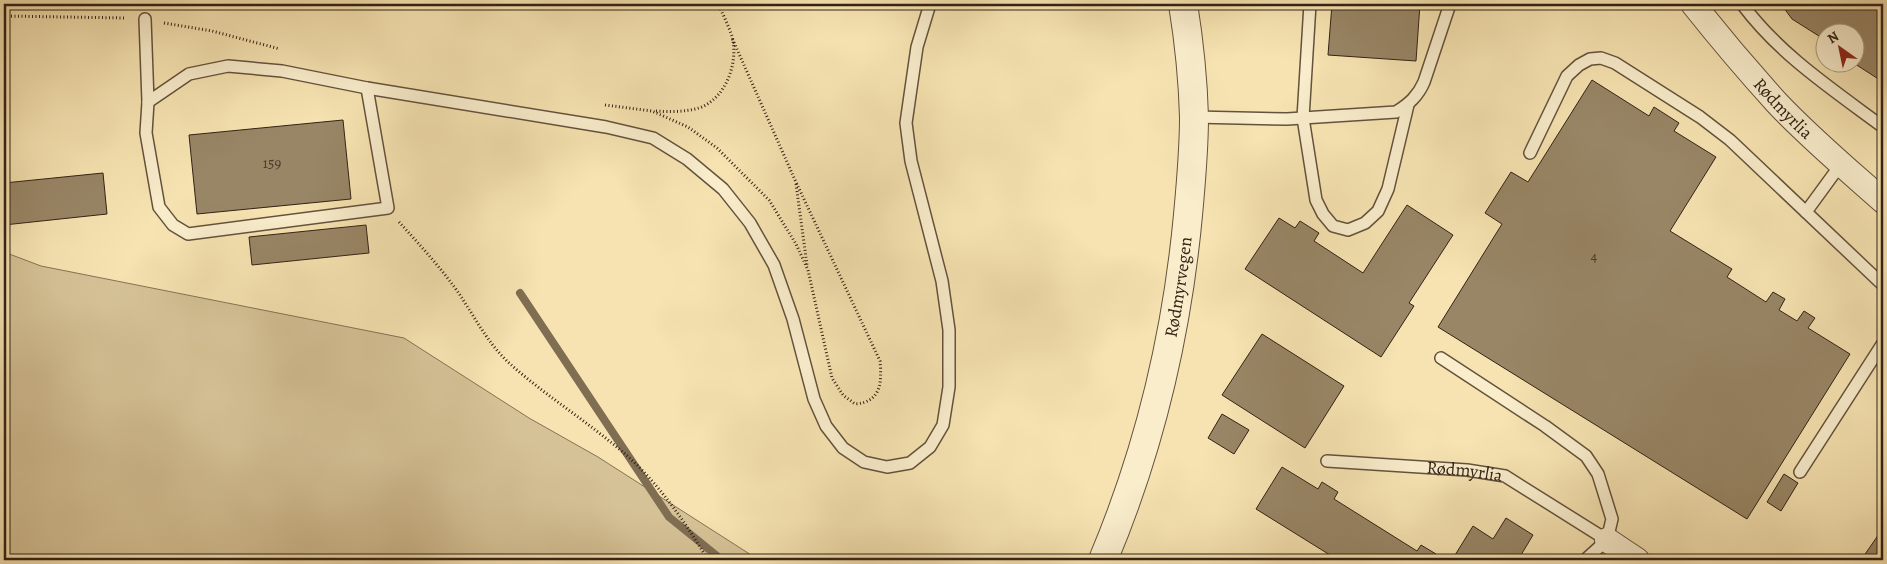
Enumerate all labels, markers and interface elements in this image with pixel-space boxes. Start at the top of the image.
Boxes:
north arrow [1814,22,1864,72]
text: N [1824,27,1843,48]
street label: Rødmyrlia [1748,73,1819,145]
house number: 159 [263,153,281,173]
street label: Rødmyrvegen [1159,235,1198,339]
house number: 4 [1591,246,1598,266]
street label: Rødmyrlia [1426,455,1505,488]

